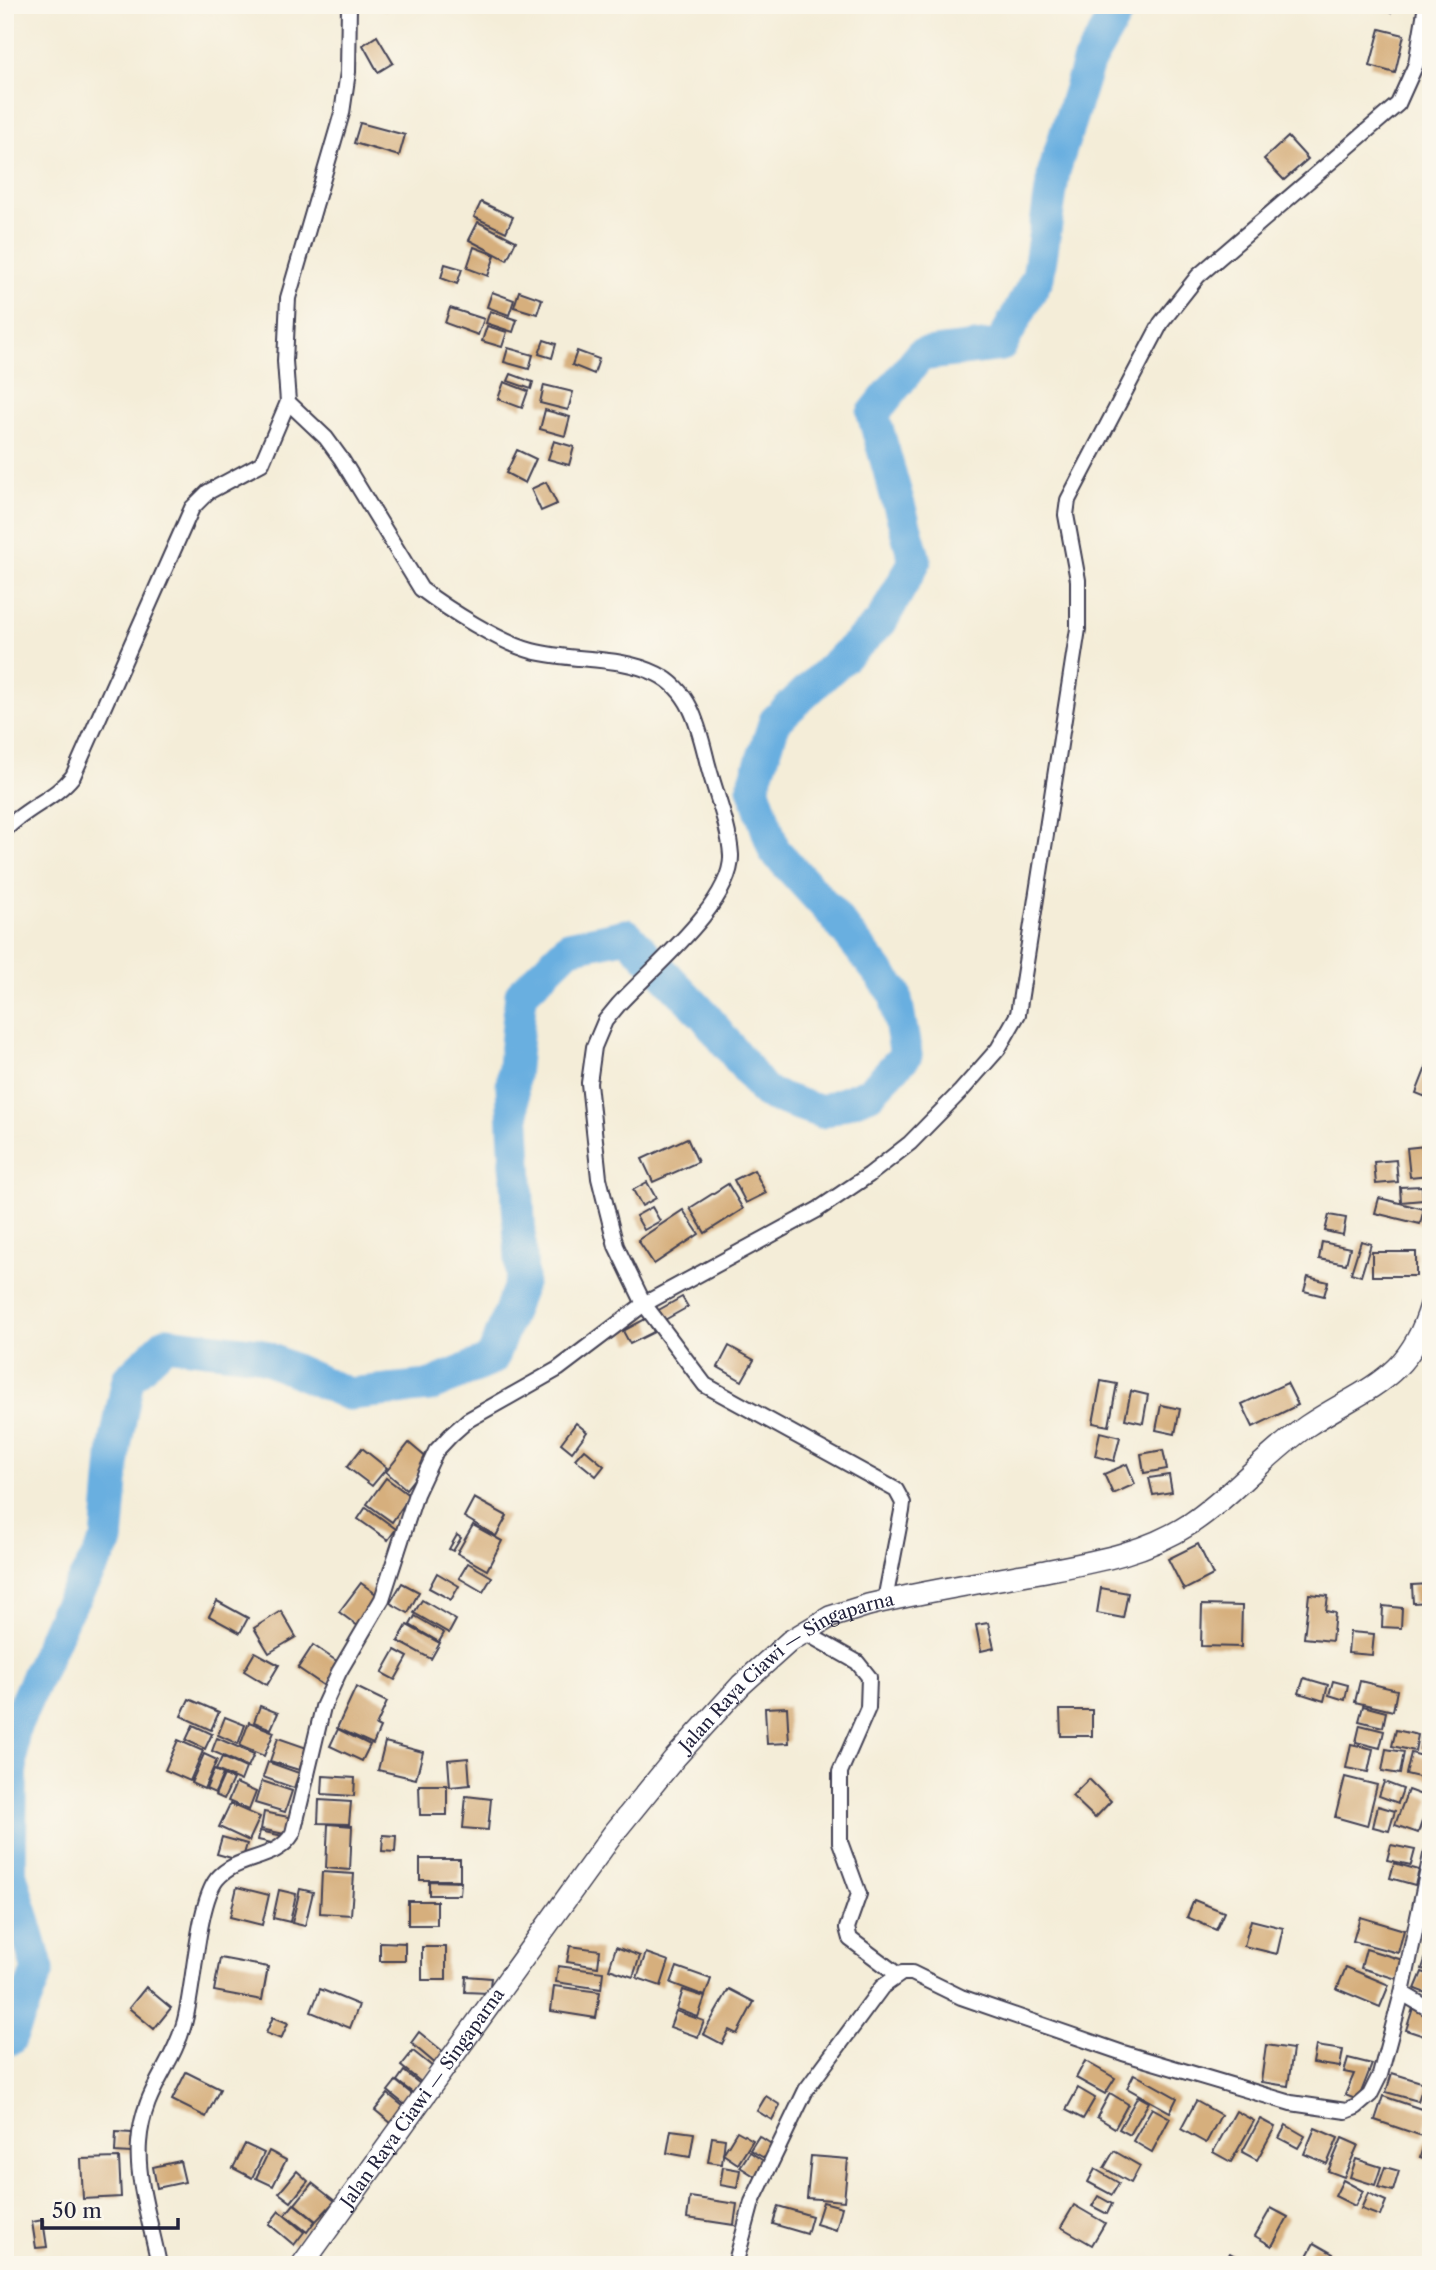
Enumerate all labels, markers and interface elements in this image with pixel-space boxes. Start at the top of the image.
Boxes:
street label: Jalan Raya Ciawi — Singaparna [673,1588,897,1759]
street label: Jalan Raya Ciawi — Singaparna [334,1983,509,2214]
scale bar [42,2186,178,2230]
text: 50 m [52,2198,102,2223]

